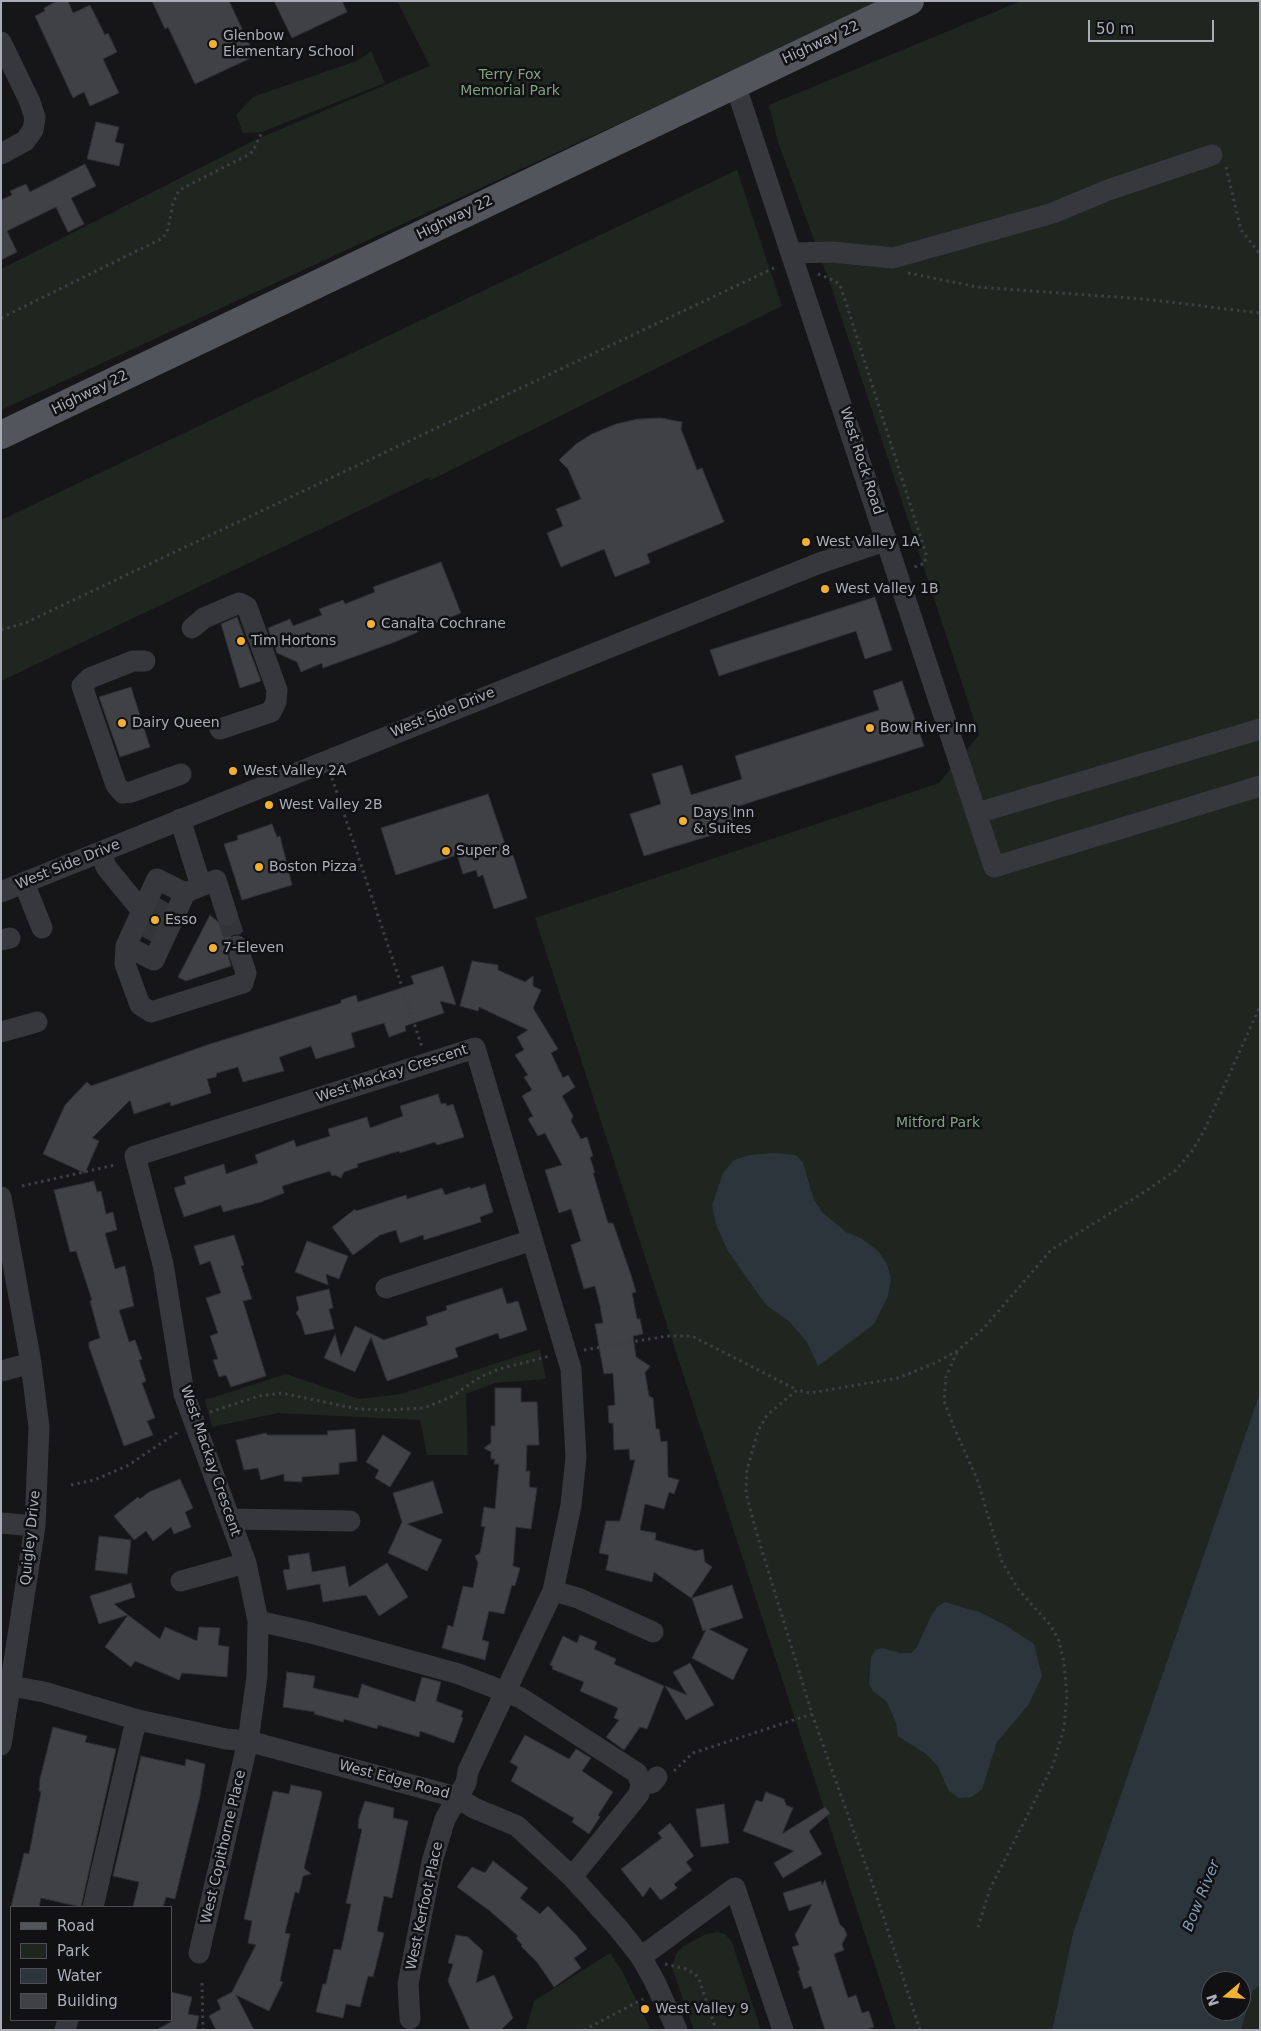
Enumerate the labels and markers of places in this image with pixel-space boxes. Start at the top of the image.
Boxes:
place label: Glenbow Elementary School [223,28,355,60]
marker: Glenbow Elementary School [207,38,219,50]
place label: West Valley 1A [816,534,920,550]
marker: West Valley 1A [800,536,812,548]
place label: West Valley 1B [835,581,939,597]
marker: West Valley 1B [819,583,831,595]
place label: Canalta Cochrane [381,616,506,632]
marker: Canalta Cochrane [365,618,377,630]
place label: Tim Hortons [251,633,336,649]
marker: Tim Hortons [235,635,247,647]
place label: Dairy Queen [132,715,220,731]
marker: Dairy Queen [116,717,128,729]
place label: Bow River Inn [880,720,977,736]
marker: Bow River Inn [864,722,876,734]
place label: West Valley 2A [243,763,347,779]
marker: West Valley 2A [227,765,239,777]
place label: West Valley 2B [279,797,383,813]
marker: West Valley 2B [263,799,275,811]
place label: Days Inn & Suites [693,805,754,838]
marker: Days Inn & Suites [677,815,689,827]
place label: Super 8 [456,843,510,859]
marker: Super 8 [440,845,452,857]
place label: Boston Pizza [269,859,357,875]
marker: Boston Pizza [253,861,265,873]
place label: Esso [165,912,197,928]
marker: Esso [149,914,161,926]
place label: 7-Eleven [223,940,284,956]
marker: 7-Eleven [207,942,219,954]
place label: West Valley 9 [655,2001,749,2017]
marker: West Valley 9 [639,2003,651,2015]

